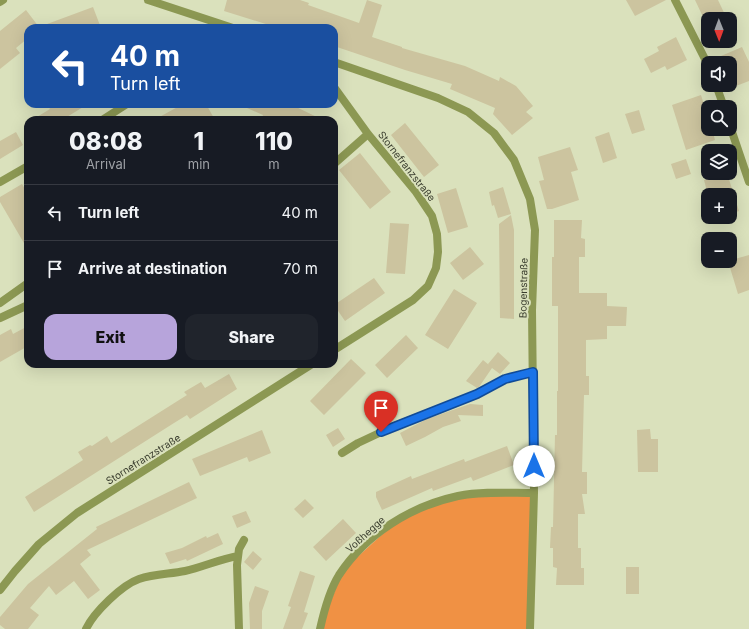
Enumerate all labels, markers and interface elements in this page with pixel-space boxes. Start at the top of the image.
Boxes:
north arrow [701,12,737,48]
map controls [701,12,737,268]
text: 40 m [110,39,180,73]
icon: left [44,40,96,92]
button: sound [701,56,737,92]
text: Turn left [110,73,180,94]
button: search [701,100,737,136]
text: 08:08 [69,127,143,156]
text: 1 [194,127,204,156]
text: 110 [255,127,293,156]
street label: Stornefranzstraße [376,129,438,204]
button: layers [701,144,737,180]
text: Arrival [86,156,126,172]
text: min [188,156,210,172]
text: m [268,156,280,172]
button: + [701,188,737,224]
icon: left [44,202,66,224]
text: Turn left [78,203,139,222]
text: 40 m [281,203,318,222]
button: − [701,232,737,268]
icon: arrive [44,258,66,280]
street label: Bogenstraße [516,258,530,318]
text: Arrive at destination [78,259,227,278]
text: 70 m [283,259,318,278]
button: Exit [44,314,177,360]
button: Share [185,314,318,360]
pin [364,391,398,432]
icon: arrive [370,397,392,419]
street label: Stornefranzstraße [103,431,183,487]
position arrow [513,445,555,487]
street label: Voßhegge [343,513,387,555]

